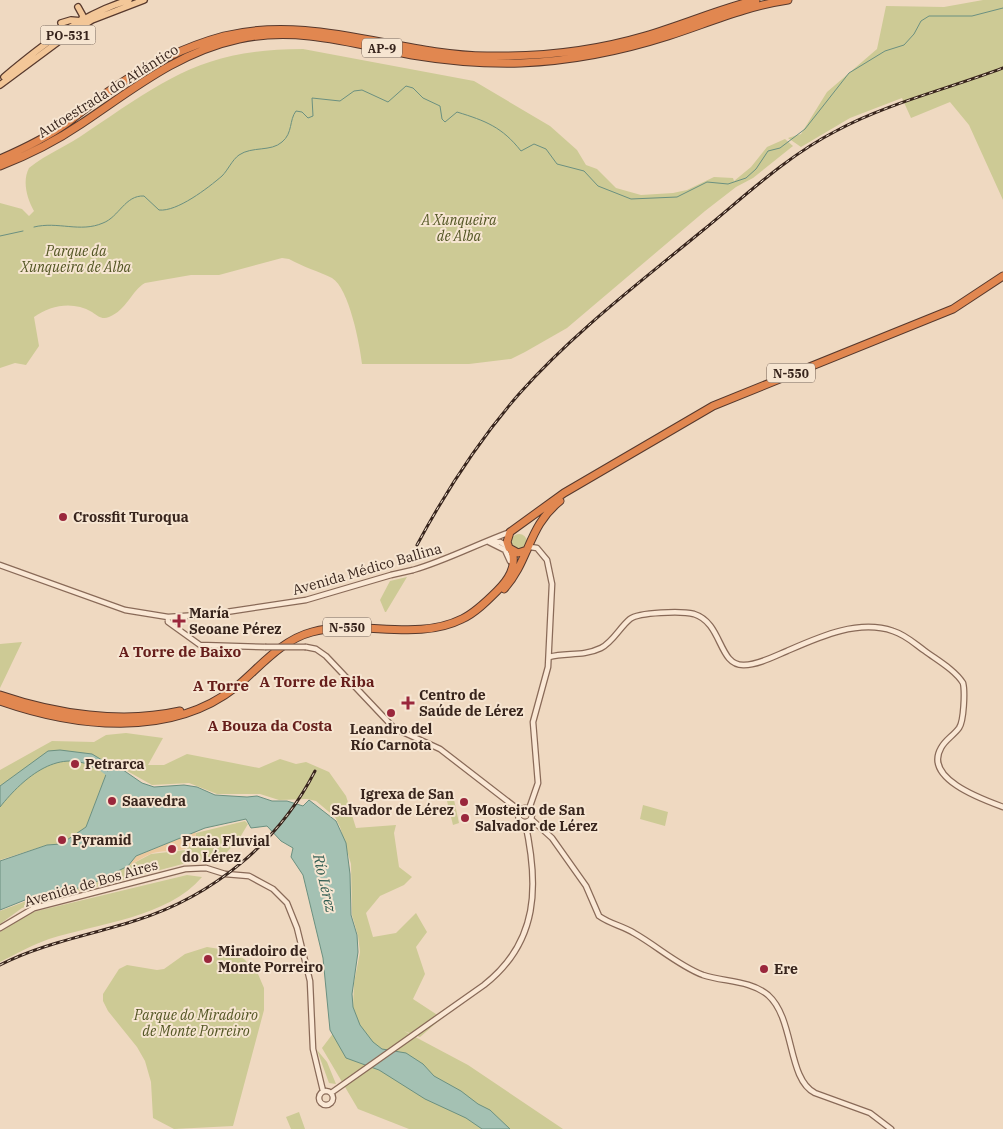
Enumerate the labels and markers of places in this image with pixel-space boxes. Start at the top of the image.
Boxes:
place label: Crossfit Turoqua [73,508,189,526]
marker: Crossfit Turoqua [57,511,69,523]
place label: María Seoane Pérez [189,604,282,638]
marker: María Seoane Pérez [173,615,185,627]
place label: Centro de Saúde de Lérez [419,686,523,720]
marker: Centro de Saúde de Lérez [401,696,415,710]
marker: Leandro del Río Carnota [385,707,397,719]
place label: Leandro del Río Carnota [350,720,433,754]
place label: Petrarca [85,755,145,773]
marker: Petrarca [69,758,81,770]
place label: Igrexa de San Salvador de Lérez [331,785,454,819]
place label: Saavedra [122,792,186,810]
marker: Saavedra [106,795,118,807]
marker: Igrexa de San Salvador de Lérez [458,796,470,808]
place label: Mosteiro de San Salvador de Lérez [475,801,598,835]
marker: Mosteiro de San Salvador de Lérez [459,812,471,824]
place label: Pyramid [72,831,132,849]
place label: Praia Fluvial do Lérez [182,832,270,866]
marker: Pyramid [56,834,68,846]
marker: Praia Fluvial do Lérez [166,843,178,855]
place label: Miradoiro de Monte Porreiro [218,942,323,976]
marker: Miradoiro de Monte Porreiro [202,953,214,965]
place label: Ere [774,960,798,978]
marker: Ere [758,963,770,975]

